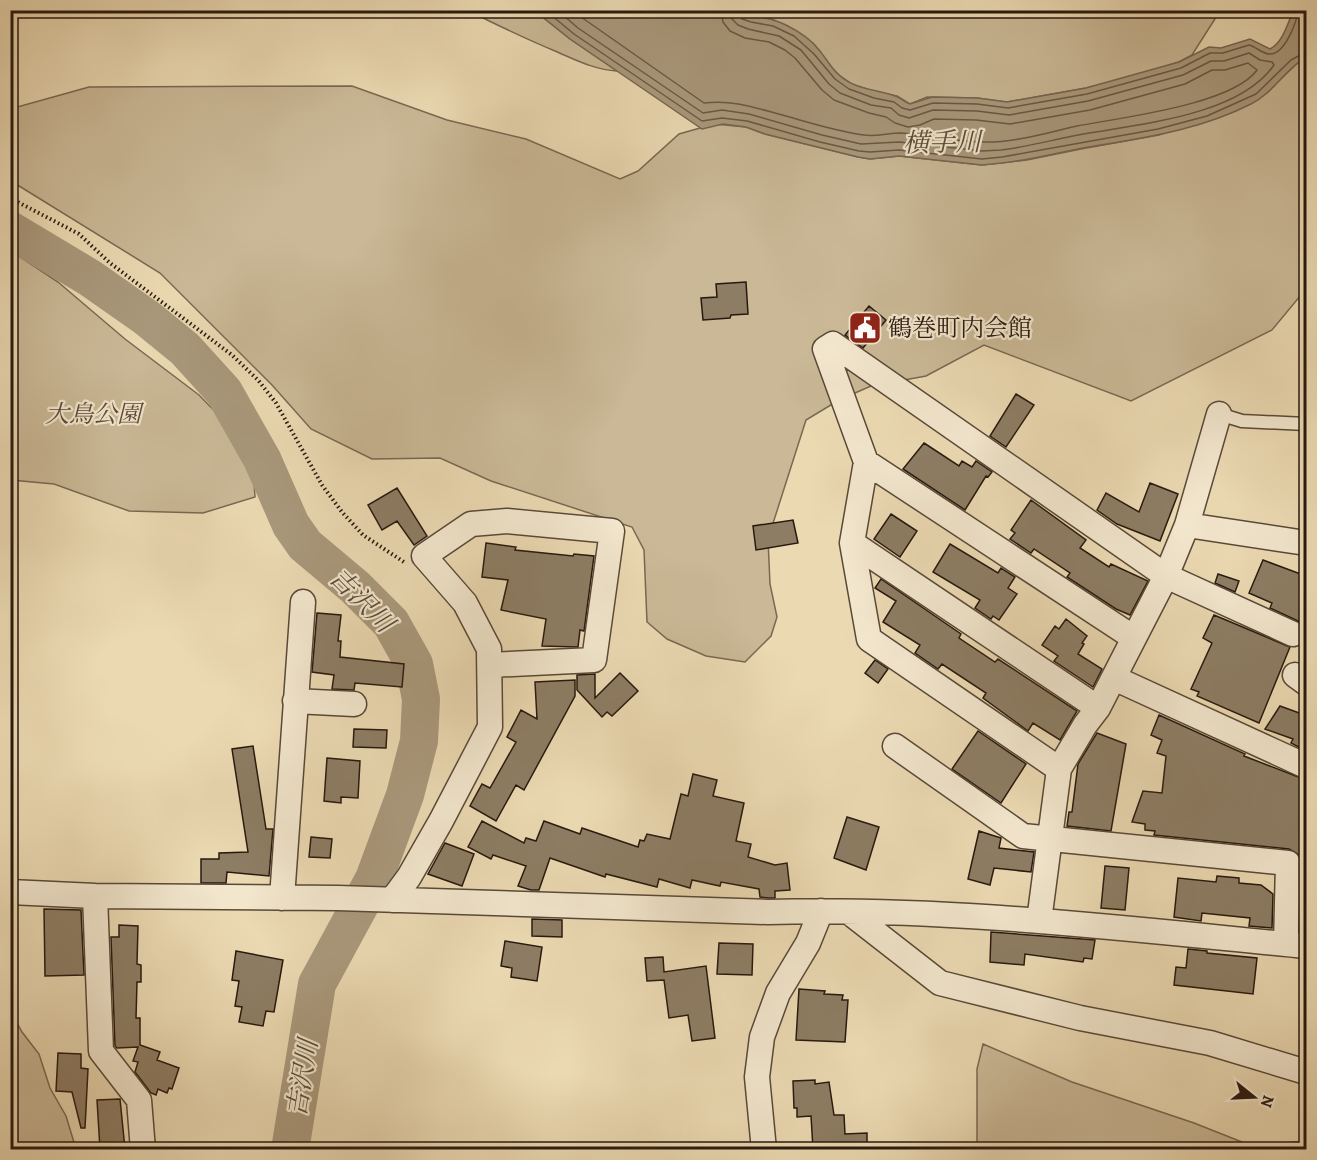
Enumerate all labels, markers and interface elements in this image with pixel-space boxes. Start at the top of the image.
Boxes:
water label: 横手川 [903,124,984,161]
public building icon: 鶴巻町内会館 [847,310,883,346]
place label: 鶴巻町内会館 [888,312,1032,344]
park label: 大鳥公園 [45,398,145,430]
water label: 吉沢川 [322,560,404,642]
water label: 吉沢川 [279,1034,326,1119]
north arrow [1224,1067,1284,1127]
text: N [1255,1092,1280,1111]

